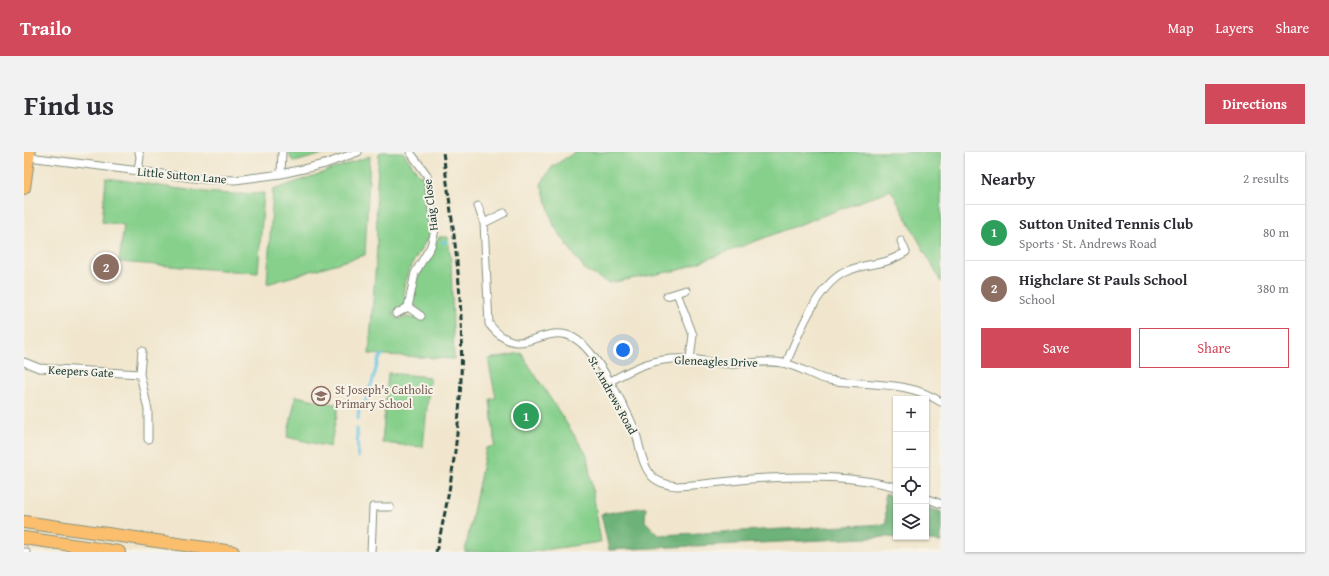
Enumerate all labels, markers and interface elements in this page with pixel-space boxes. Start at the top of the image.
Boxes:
text: Trailo [20,14,71,42]
text: Map [1168,18,1194,38]
text: Layers [1216,18,1254,38]
text: Share [1276,18,1309,38]
text: Find us [24,84,114,125]
button: Directions [1205,84,1305,124]
street label: Little Sutton Lane [137,163,228,187]
text: Nearby [981,166,1035,191]
text: 2 results [1243,169,1289,188]
street label: Haig Close [418,178,442,232]
text: Sutton United Tennis Club [1019,213,1193,234]
text: 1 [991,223,997,242]
text: 80 m [1263,223,1289,242]
text: Sports · St. Andrews Road [1019,234,1157,253]
pin: 2 [93,252,119,282]
text: Highclare St Pauls School [1019,269,1188,290]
text: 2 [991,279,997,298]
text: 380 m [1257,279,1289,298]
text: School [1019,290,1055,309]
button: Save [981,328,1131,368]
button: Share [1139,328,1289,368]
your location [613,340,633,360]
street label: Gleneagles Drive [674,351,758,371]
street label: St. Andrews Road [584,353,642,438]
street label: Keepers Gate [48,361,114,381]
place label: St Joseph's Catholic Primary School [335,381,434,412]
school or university icon: St Joseph's Catholic Primary School [310,385,332,407]
map controls [893,396,929,540]
button: + [893,396,929,432]
pin: 1 [513,401,539,431]
button: − [893,432,929,468]
button: locate [893,468,929,504]
button: layers [893,504,929,540]

